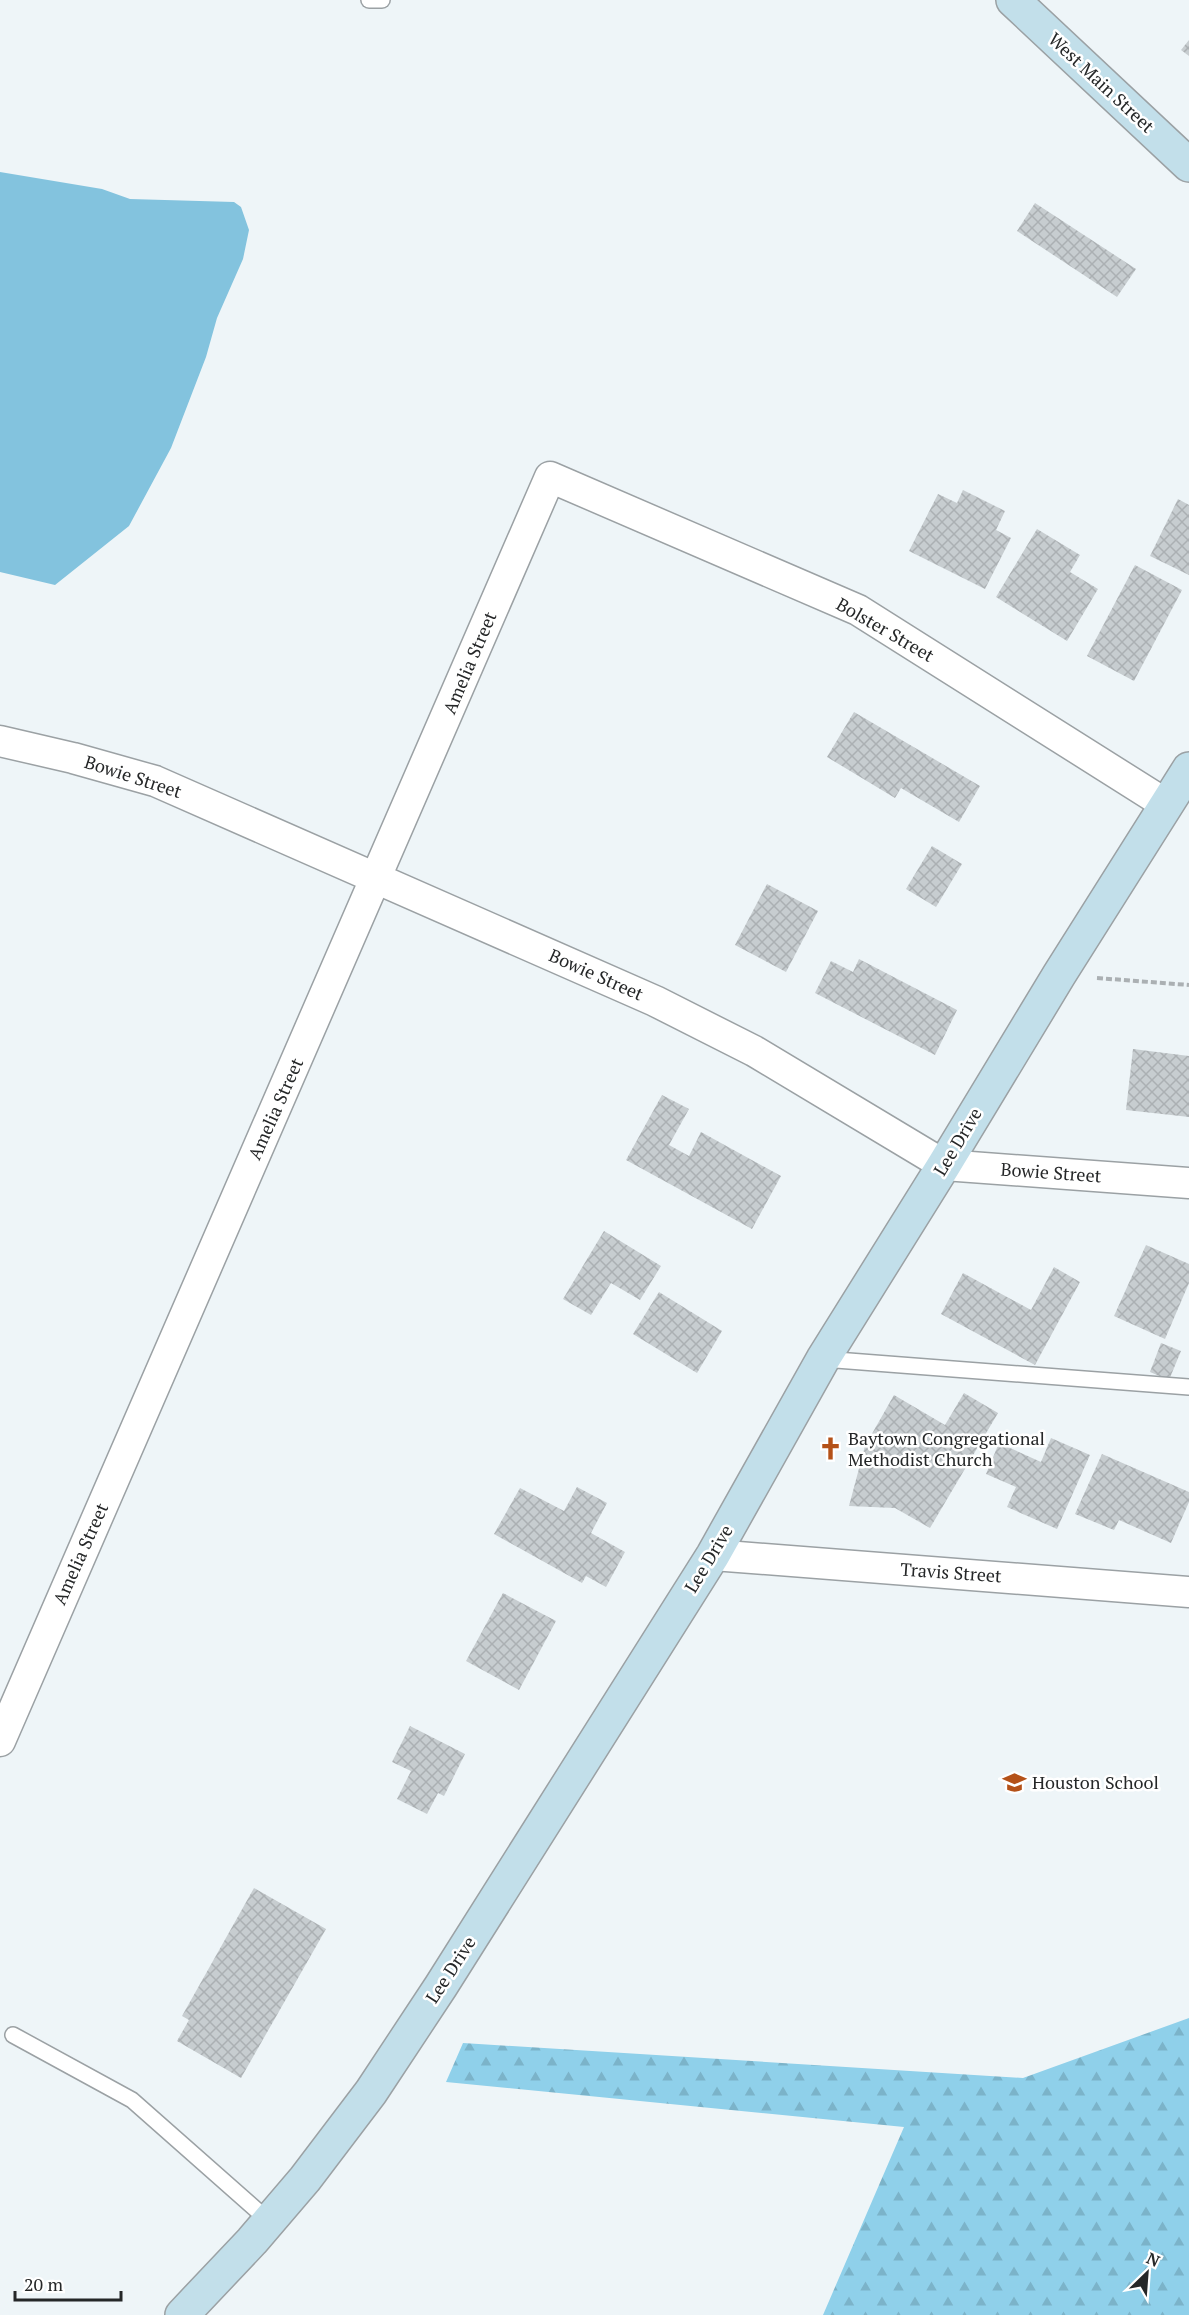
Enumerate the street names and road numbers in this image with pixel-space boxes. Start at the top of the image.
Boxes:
street label: West Main Street [1043,27,1160,138]
street label: Bolster Street [832,591,939,667]
street label: Amelia Street [437,607,502,718]
street label: Bowie Street [82,749,185,803]
street label: Bowie Street [545,943,648,1006]
street label: Amelia Street [242,1054,308,1163]
street label: Lee Drive [927,1103,987,1180]
street label: Bowie Street [1000,1157,1102,1188]
street label: Amelia Street [47,1499,113,1608]
street label: Lee Drive [678,1520,738,1597]
street label: Travis Street [900,1556,1003,1588]
street label: Lee Drive [420,1931,481,2008]

